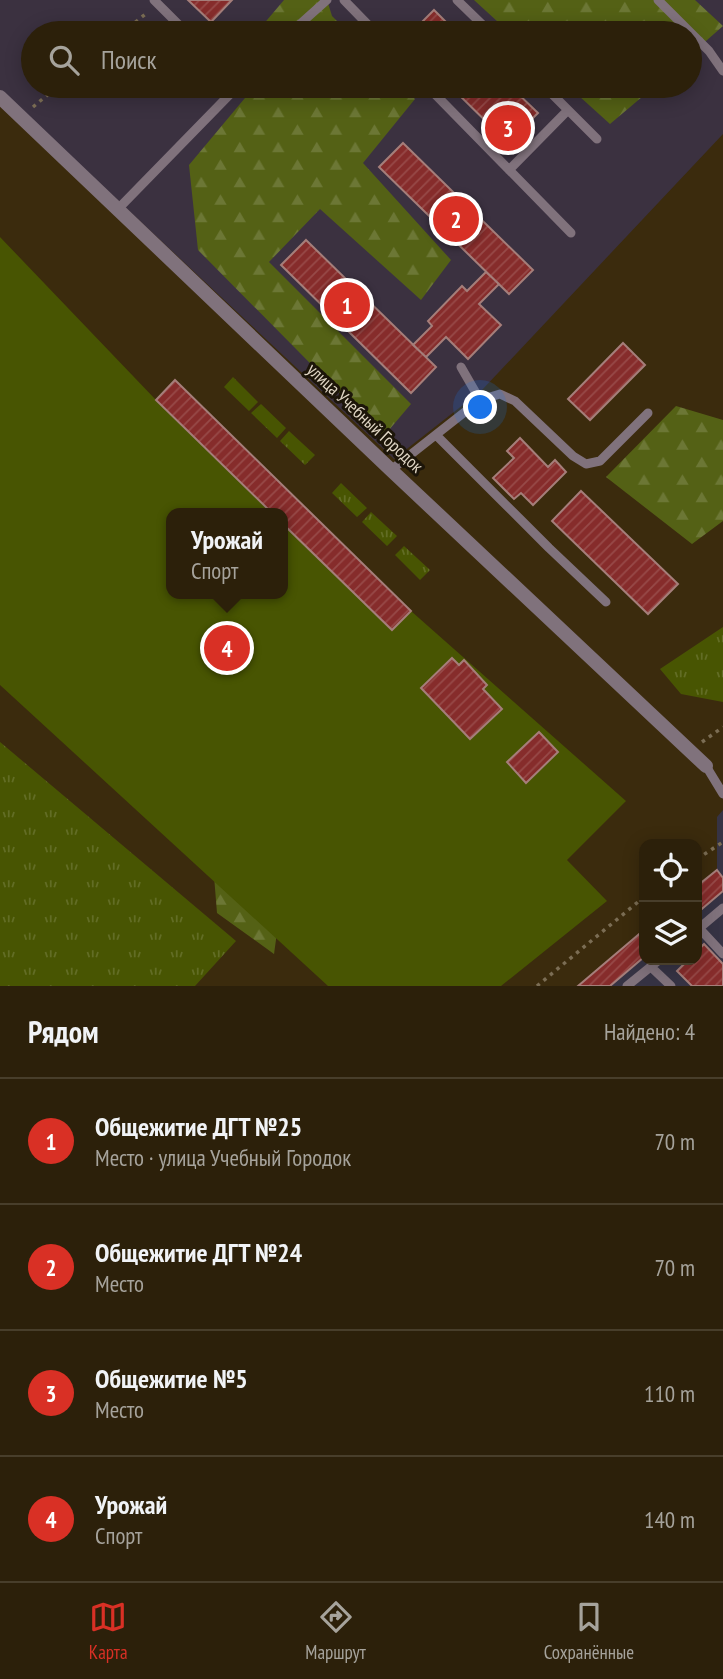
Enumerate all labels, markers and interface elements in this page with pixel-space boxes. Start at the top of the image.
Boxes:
search box [21,21,702,98]
icon: search [45,41,83,79]
text: Поиск [101,43,157,76]
pin: 3 [485,102,531,154]
pin: 2 [433,193,479,245]
pin: 1 [324,279,370,331]
street label: улица Учебный Городок [302,358,428,477]
your location [463,390,497,424]
popup [166,508,288,599]
text: Урожай [191,523,263,556]
text: Спорт [191,556,238,585]
pin: 4 [204,622,250,674]
map controls [639,839,702,965]
button: locate [639,839,702,902]
button: layers [639,902,702,965]
text: Рядом [28,1012,99,1051]
text: Найдено: 4 [604,1017,695,1046]
text: Общежитие ДГТ №25 [95,1110,302,1143]
text: 1 [46,1127,57,1156]
text: 70 m [654,1127,695,1156]
text: Место · улица Учебный Городок [95,1143,351,1172]
text: Общежитие ДГТ №24 [95,1236,302,1269]
text: 2 [46,1253,57,1282]
text: 70 m [654,1253,695,1282]
text: Место [95,1269,144,1298]
text: Общежитие №5 [95,1362,248,1395]
text: 3 [46,1379,57,1408]
text: 110 m [644,1379,695,1408]
text: Место [95,1395,144,1424]
text: Урожай [95,1488,167,1521]
text: 4 [46,1505,57,1534]
text: 140 m [644,1505,695,1534]
text: Спорт [95,1521,142,1550]
tab: Карта [89,1598,128,1664]
tab: Маршрут [305,1598,366,1664]
tab: Сохранённые [544,1598,634,1664]

